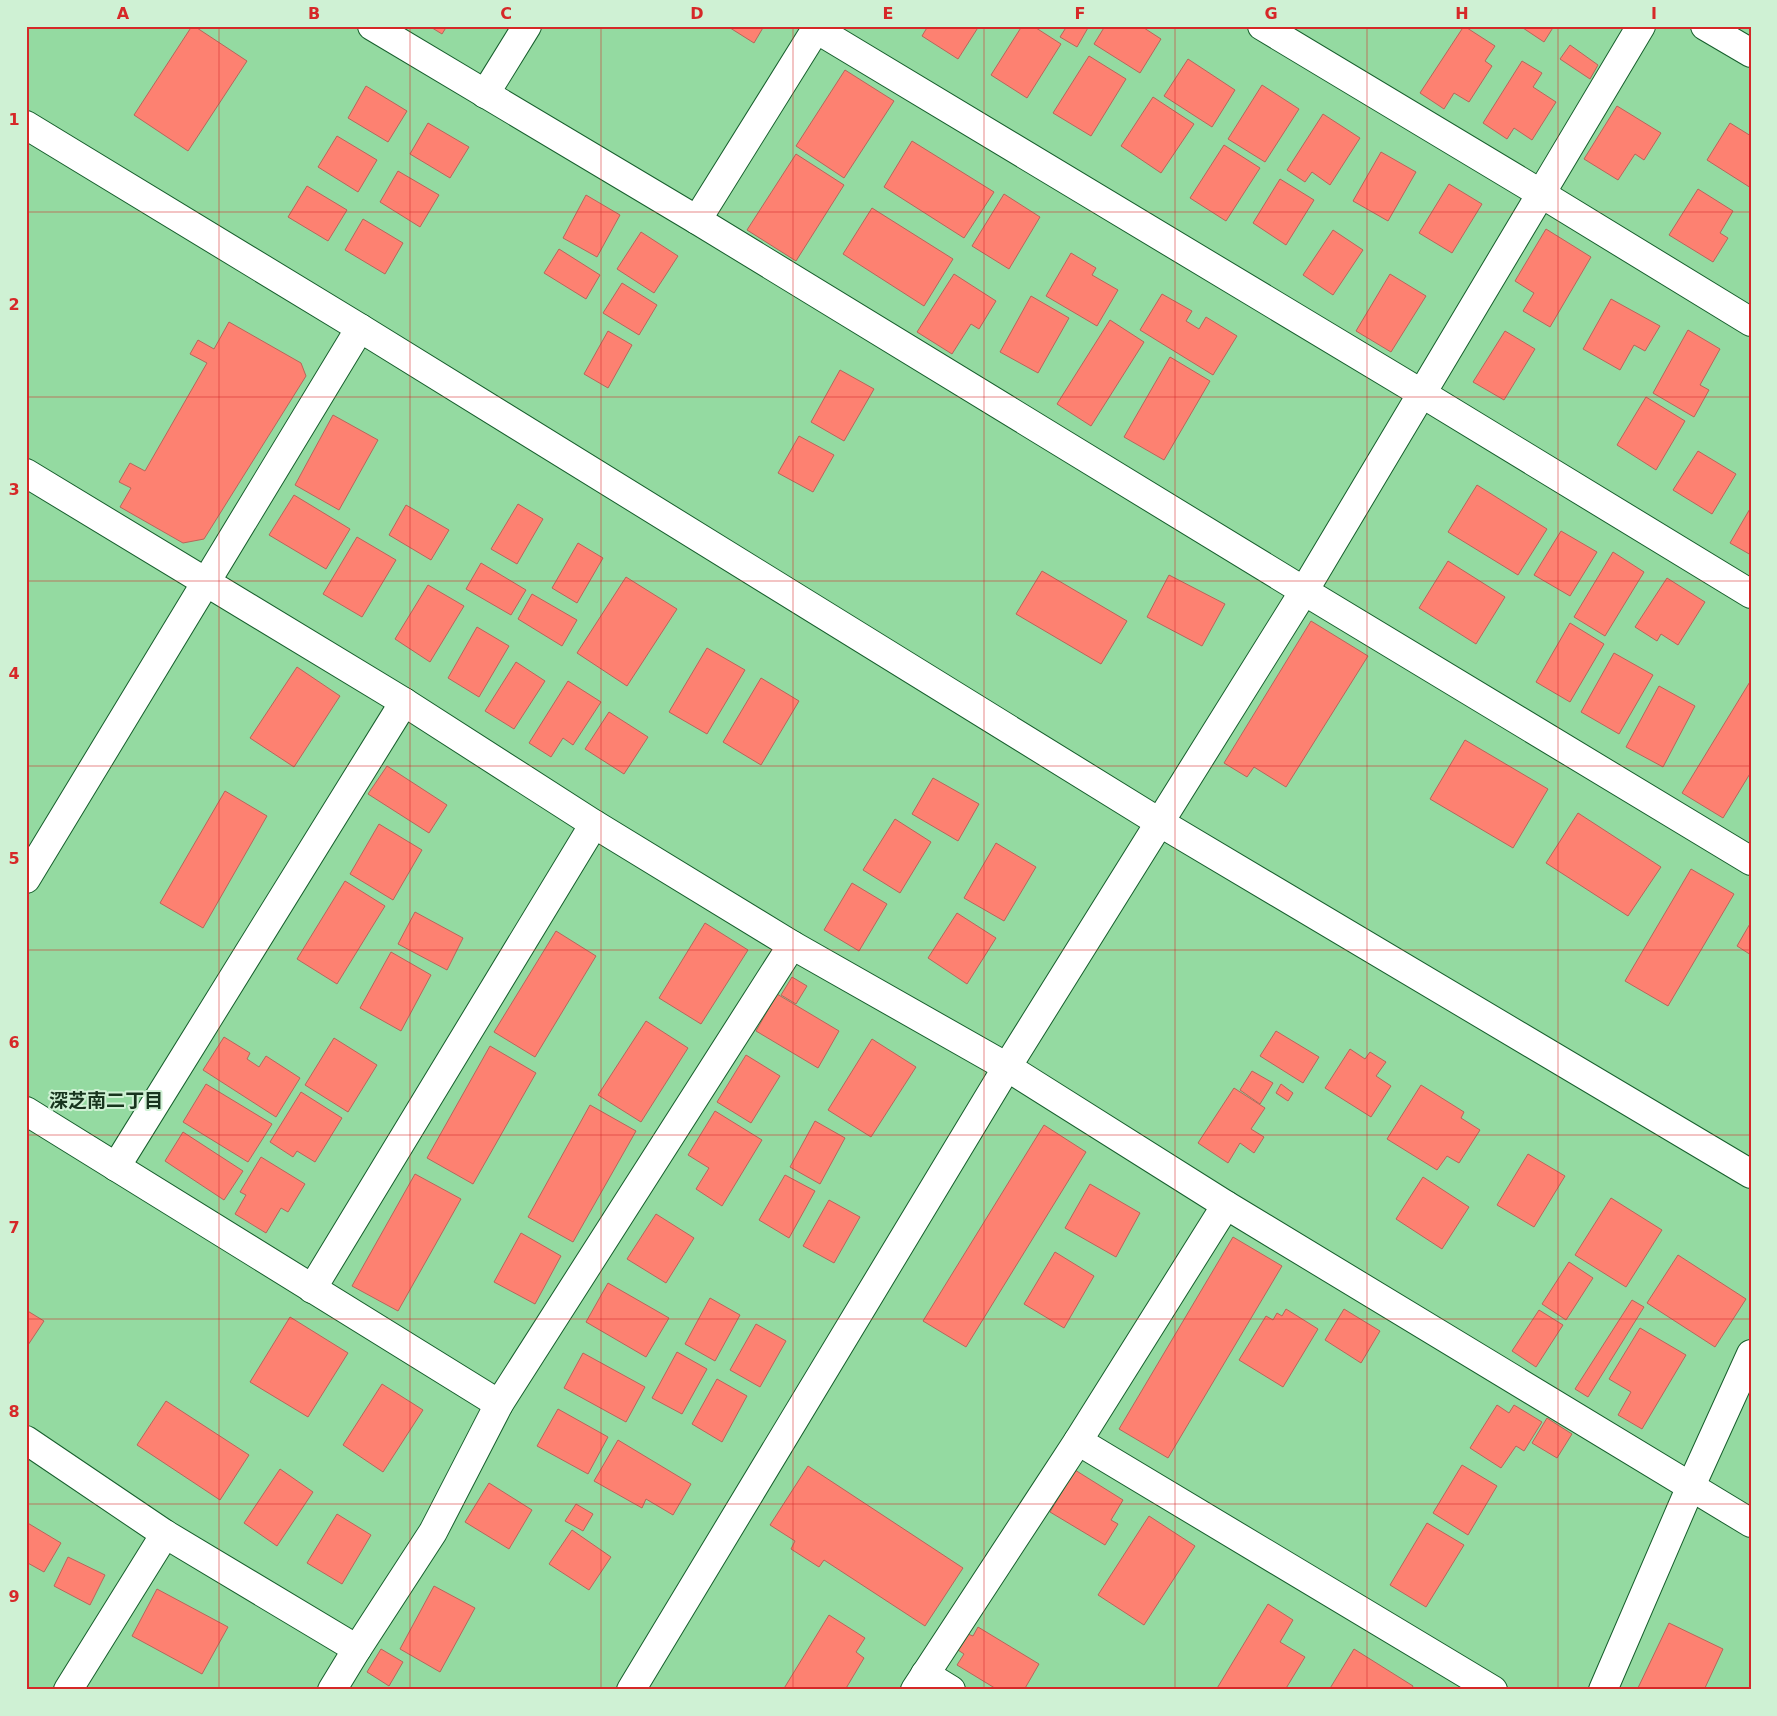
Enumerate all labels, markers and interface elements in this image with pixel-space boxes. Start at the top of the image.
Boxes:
text: A [117,4,130,23]
text: B [308,4,320,23]
text: C [500,4,512,23]
text: D [690,4,704,23]
text: E [883,4,893,23]
text: F [1075,4,1085,23]
text: G [1264,4,1278,23]
text: H [1455,4,1469,23]
text: I [1651,4,1657,23]
text: 1 [8,110,20,129]
text: 2 [8,295,20,314]
text: 3 [8,480,20,499]
text: 4 [8,664,20,683]
text: 5 [8,849,20,868]
text: 6 [8,1033,20,1052]
district label: 深芝南二丁目 [49,1089,163,1111]
text: 7 [8,1218,20,1237]
text: 8 [8,1402,20,1421]
text: 9 [8,1587,20,1606]

